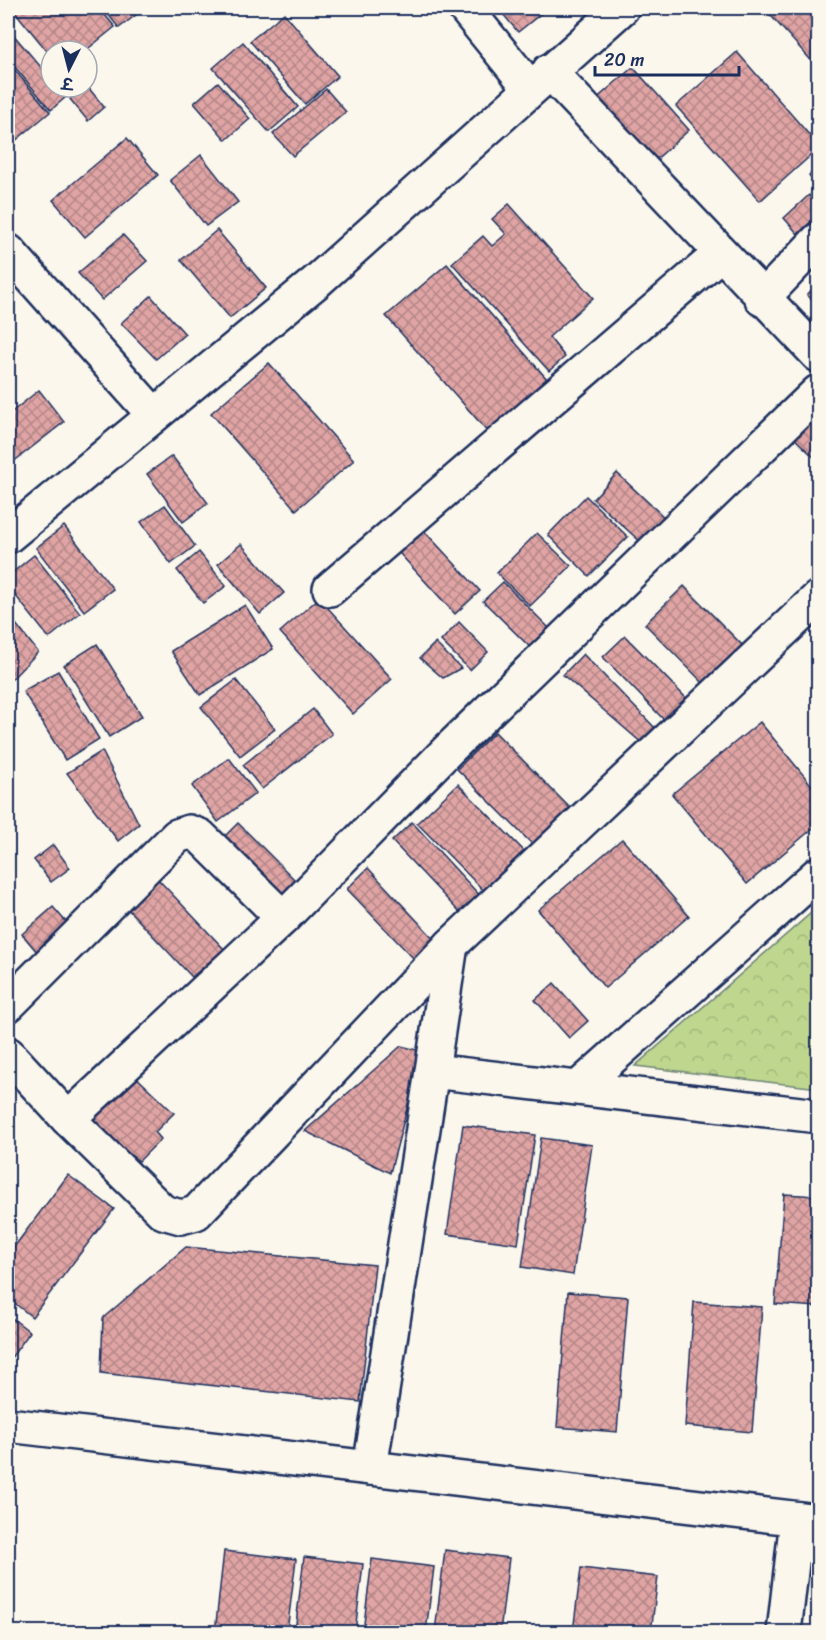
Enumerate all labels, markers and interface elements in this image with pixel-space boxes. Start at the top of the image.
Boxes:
north arrow [39,39,99,99]
scale bar [595,39,739,77]
text: 20 m [604,44,644,76]
text: उ [59,68,76,99]

